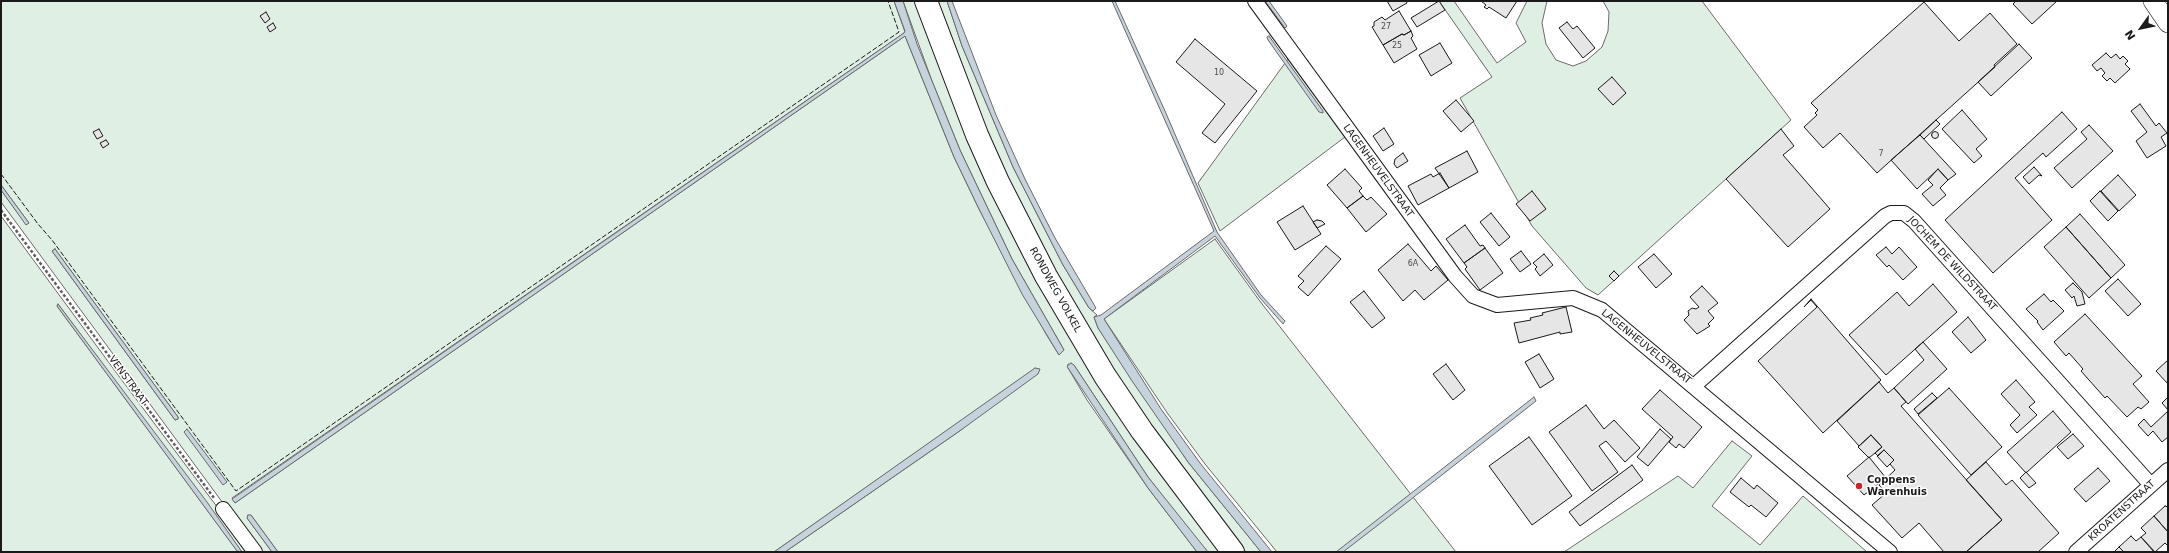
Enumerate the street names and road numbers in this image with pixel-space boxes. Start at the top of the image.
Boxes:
street label: LAGENHEUVELSTRAAT [1340,122,1416,220]
street label: JOCHEM DE WILDSTRAAT [1905,214,1999,314]
street label: RONDWEG VOLKEL [1027,245,1083,335]
street label: LAGENHEUVELSTRAAT [1599,307,1693,387]
street label: VENSTRAAT [106,354,150,408]
street label: KROATENSTRAAT [2086,478,2158,544]

